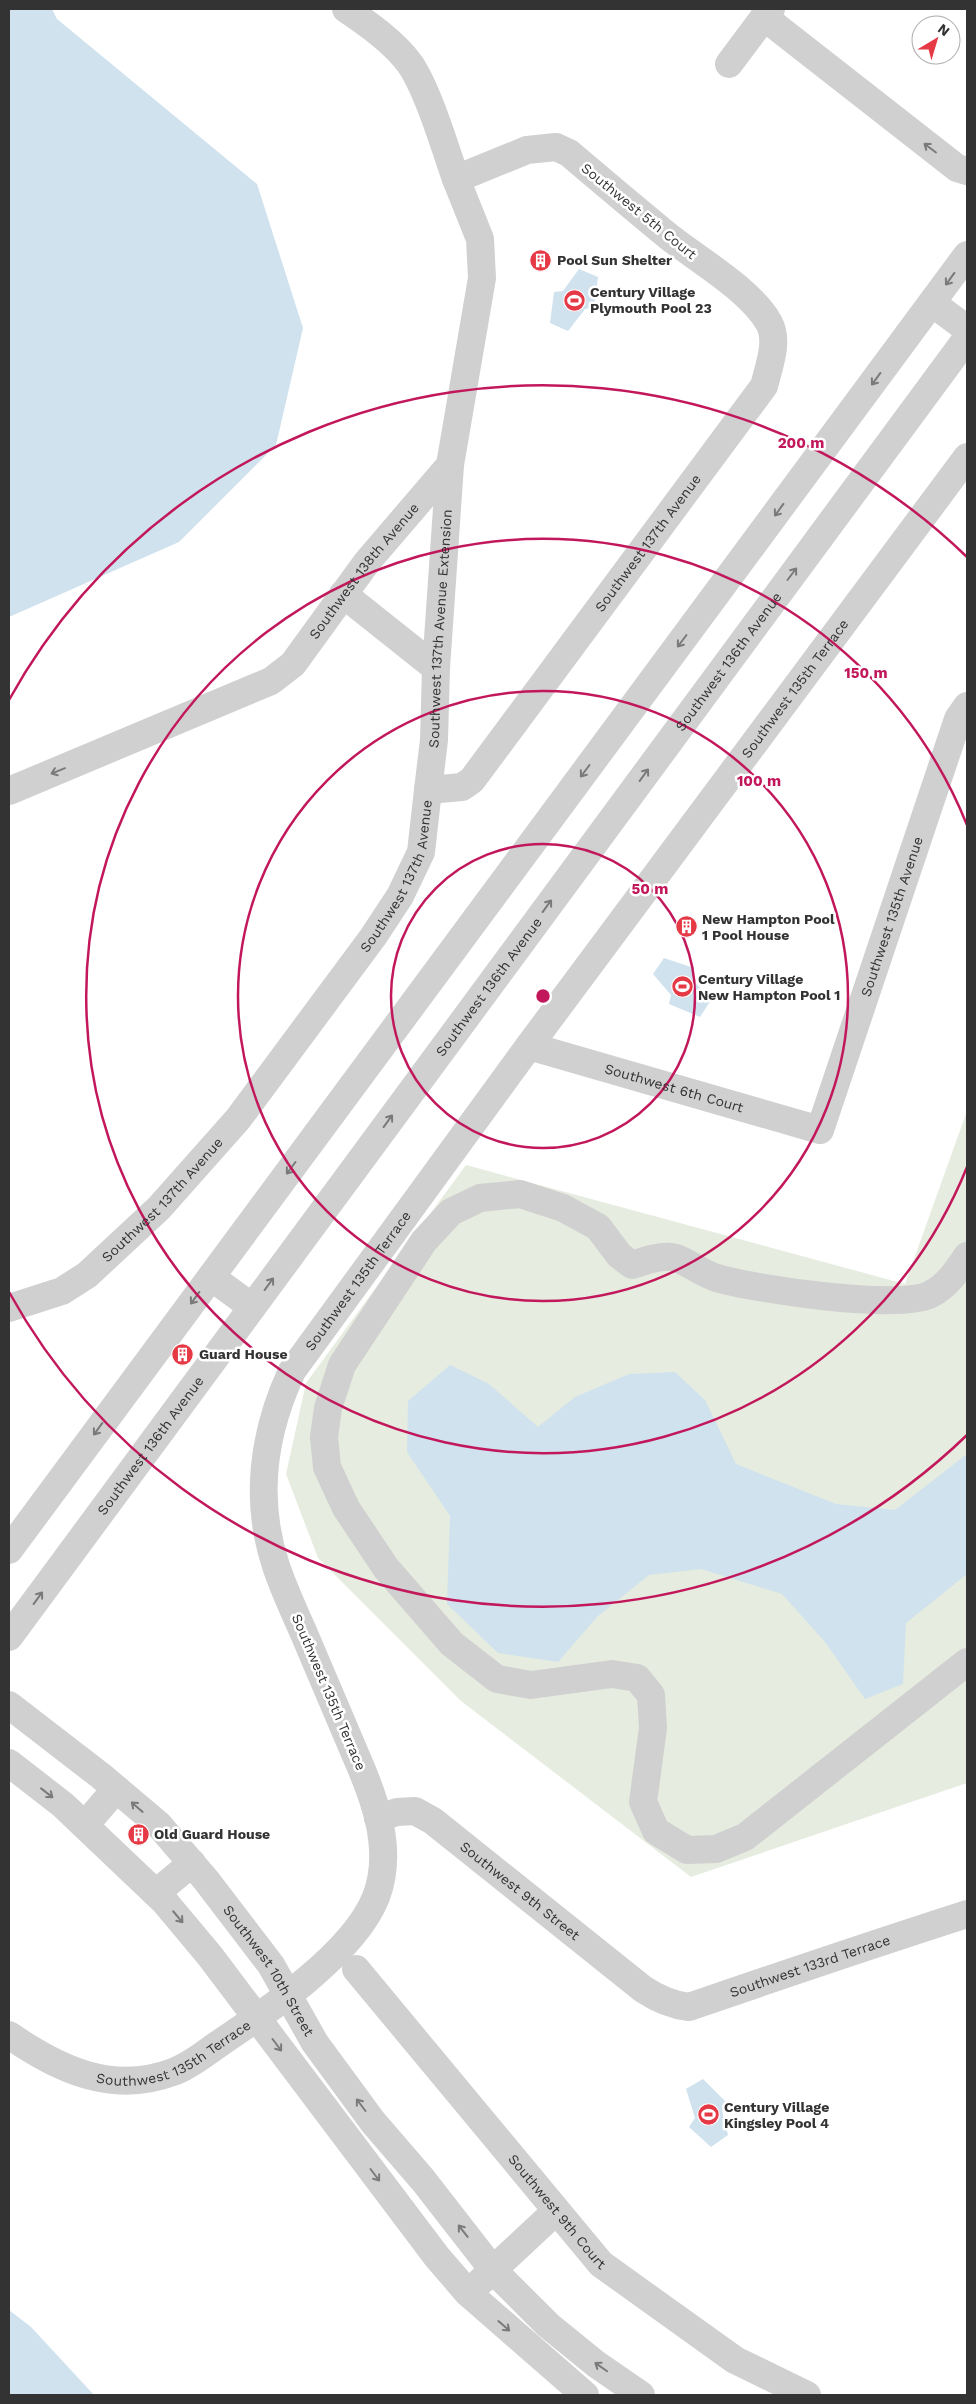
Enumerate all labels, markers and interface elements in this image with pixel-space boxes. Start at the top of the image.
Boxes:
north arrow [911,15,961,65]
text: N [935,20,953,39]
one-way arrow [924,143,937,154]
street label: Southwest 5th Court [578,160,700,262]
building icon: Pool Sun Shelter [529,248,553,272]
place label: Pool Sun Shelter [557,252,672,268]
one-way arrow [944,272,955,285]
place label: Century Village Plymouth Pool 23 [590,284,712,316]
sports icon: Century Village Plymouth Pool 23 [562,288,586,312]
one-way arrow [870,372,881,385]
text: 200 m [778,434,824,452]
street label: Southwest 137th Avenue [592,471,704,615]
street label: Southwest 138th Avenue [306,500,422,642]
one-way arrow [774,503,784,517]
street label: Southwest 137th Avenue Extension [425,509,455,749]
one-way arrow [787,567,797,581]
street label: Southwest 136th Avenue [672,589,785,734]
street label: Southwest 135th Terrace [738,616,852,761]
one-way arrow [677,634,687,648]
text: 150 m [844,664,888,682]
one-way arrow [580,764,591,777]
one-way arrow [51,767,66,777]
one-way arrow [638,769,649,782]
text: 100 m [737,772,781,790]
street label: Southwest 137th Avenue [357,799,435,955]
street label: Southwest 135th Avenue [857,834,926,999]
text: 50 m [632,880,668,898]
one-way arrow [542,899,552,913]
place label: New Hampton Pool 1 Pool House [702,911,835,943]
street label: Southwest 136th Avenue [432,914,545,1059]
building icon: New Hampton Pool 1 Pool House [674,915,698,939]
place label: Century Village New Hampton Pool 1 [698,971,840,1003]
sports icon: Century Village New Hampton Pool 1 [670,975,694,999]
centre of rings [534,987,552,1005]
street label: Southwest 6th Court [603,1060,745,1116]
one-way arrow [383,1114,393,1128]
street label: Southwest 137th Avenue [98,1134,226,1265]
one-way arrow [286,1161,296,1175]
street label: Southwest 135th Terrace [302,1208,414,1354]
one-way arrow [264,1277,274,1291]
one-way arrow [190,1291,200,1305]
building icon: Guard House [171,1342,195,1366]
place label: Guard House [199,1346,288,1362]
street label: Southwest 136th Avenue [94,1373,207,1518]
one-way arrow [93,1422,103,1436]
one-way arrow [32,1592,43,1605]
street label: Southwest 135th Terrace [289,1611,369,1773]
one-way arrow [40,1788,54,1798]
one-way arrow [131,1801,144,1812]
building icon: Old Guard House [126,1822,150,1846]
place label: Old Guard House [154,1826,270,1842]
street label: Southwest 9th Street [457,1838,583,1943]
street label: Southwest 10th Street [220,1902,317,2039]
one-way arrow [172,1910,183,1923]
street label: Southwest 133rd Terrace [728,1932,892,2000]
street label: Southwest 135th Terrace [95,2017,254,2089]
one-way arrow [271,2038,282,2051]
one-way arrow [356,2098,366,2112]
place label: Century Village Kingsley Pool 4 [724,2099,829,2131]
sports icon: Century Village Kingsley Pool 4 [696,2103,720,2127]
street label: Southwest 9th Court [505,2151,609,2273]
one-way arrow [370,2168,380,2182]
one-way arrow [457,2225,468,2238]
one-way arrow [497,2320,510,2332]
one-way arrow [594,2362,608,2372]

